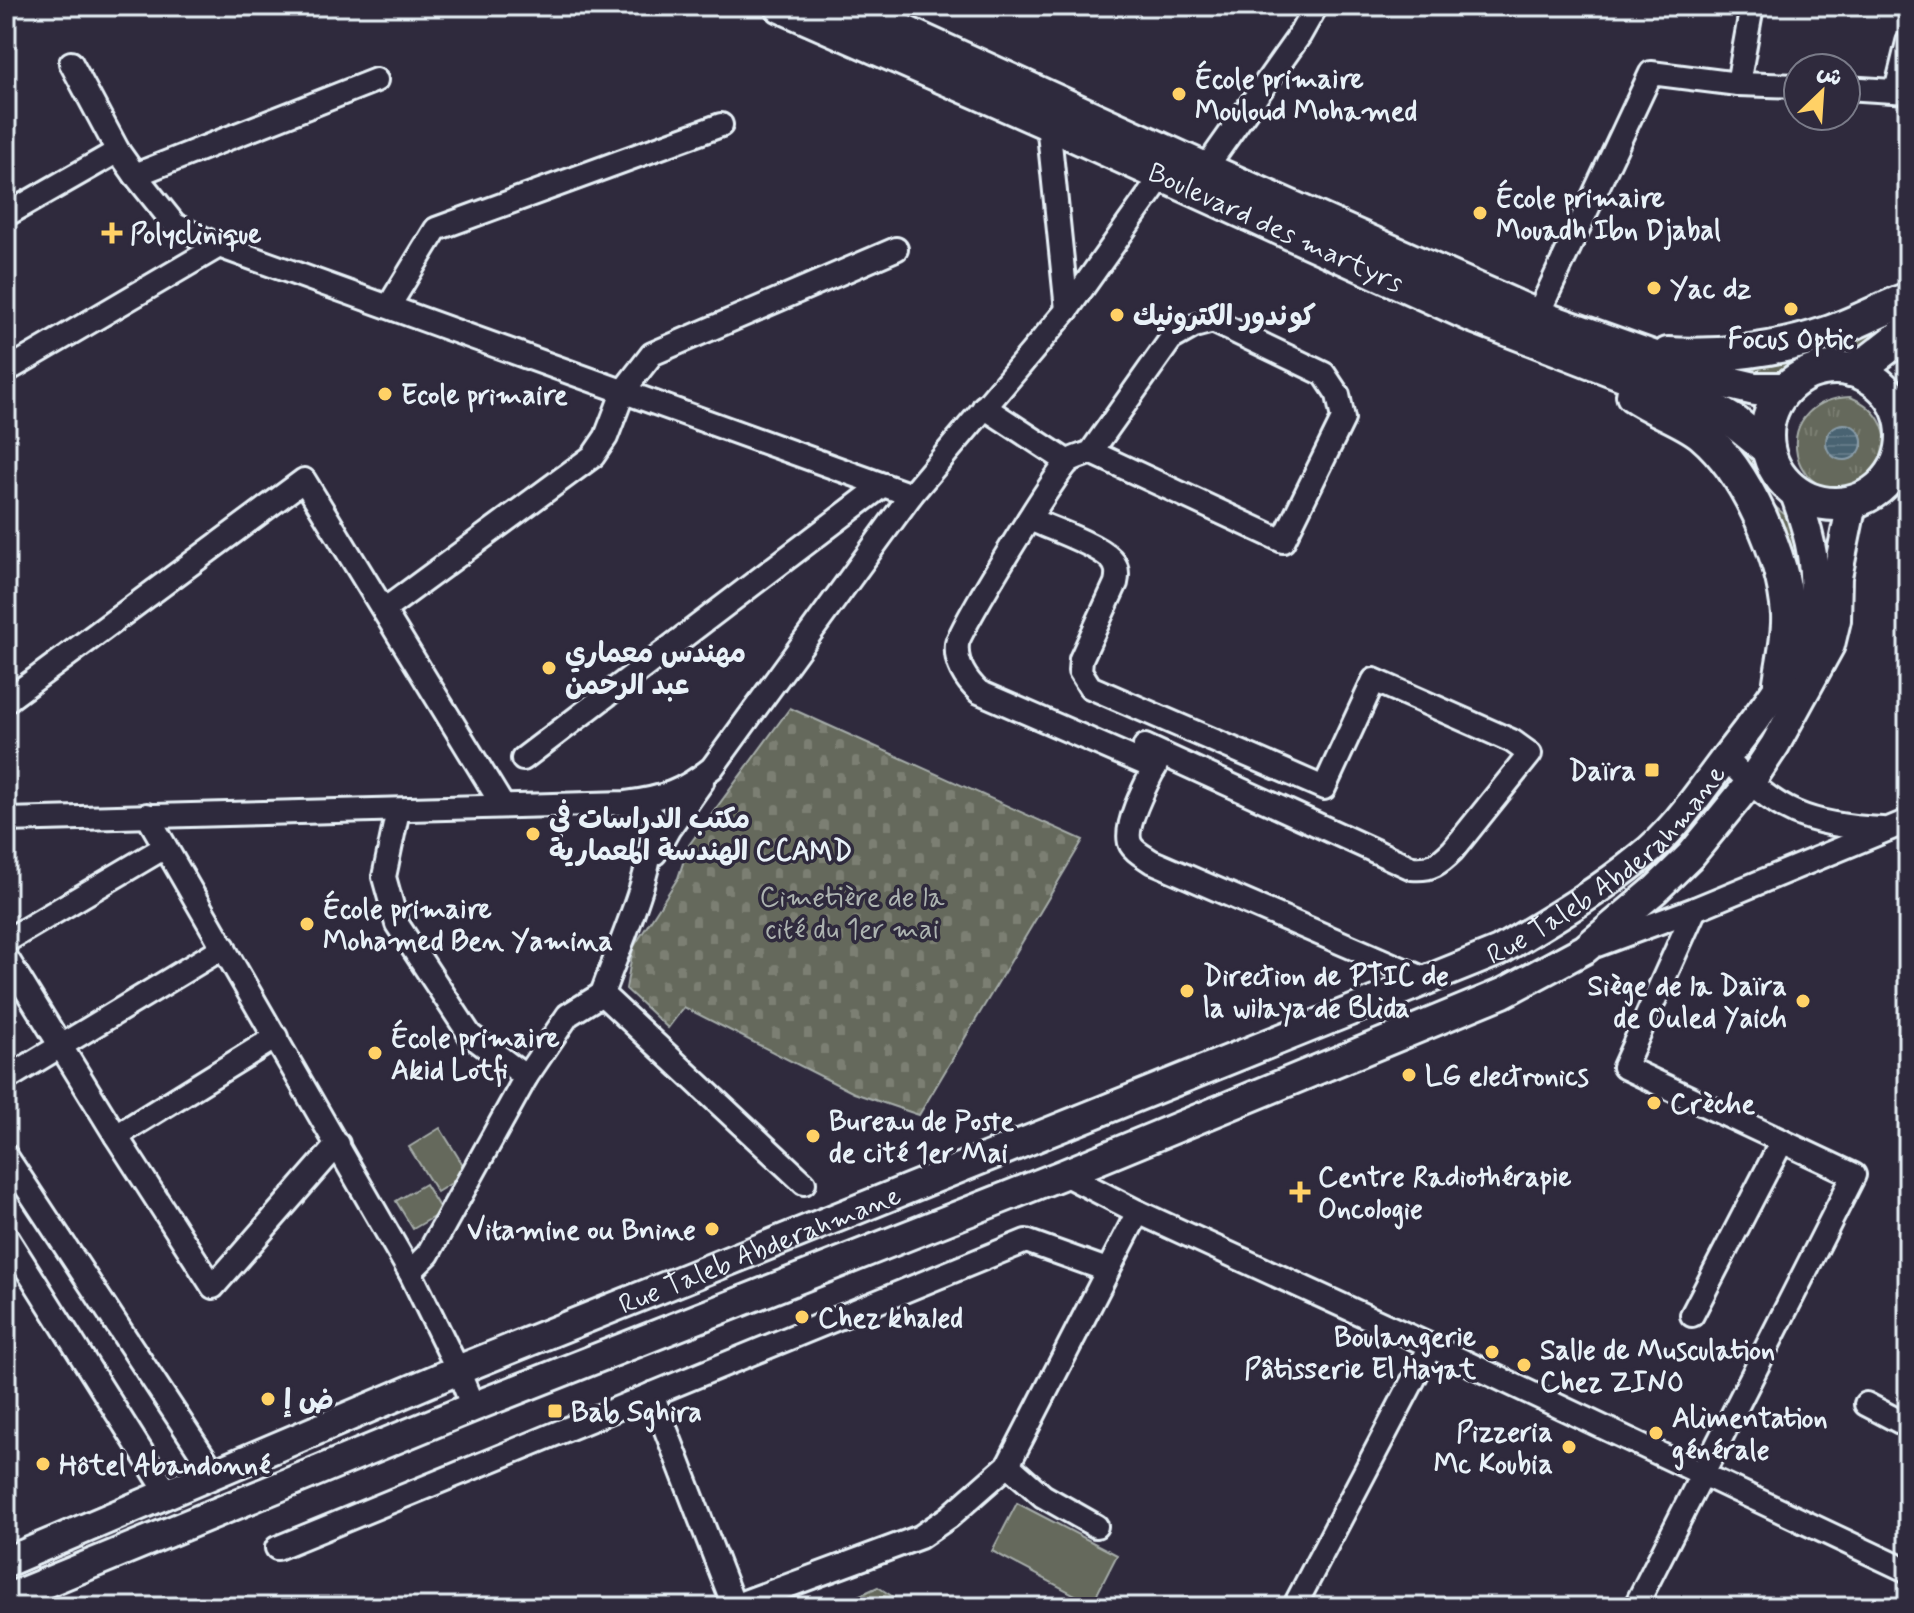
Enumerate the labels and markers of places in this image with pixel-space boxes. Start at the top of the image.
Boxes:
place label: École primaire Mouloud Mohamed [1195,60,1417,131]
marker: École primaire Mouloud Mohamed [1170,85,1188,103]
place label: École primaire Mouadh Ibn Djabal [1496,179,1721,250]
marker: École primaire Mouadh Ibn Djabal [1471,204,1489,222]
place label: Polyclinique [130,217,261,254]
marker: Polyclinique [101,222,123,244]
place label: Yac dz [1670,272,1752,309]
marker: Yac dz [1645,279,1663,297]
place label: كوندور الكترونيك [1133,299,1316,336]
marker: Focus Optic [1782,300,1800,318]
marker: كوندور الكترونيك [1108,306,1126,324]
place label: Focus Optic [1728,322,1855,359]
place label: Ecole primaire [401,378,568,415]
marker: Ecole primaire [376,385,394,403]
place label: مهندس معماري عبد الرحمن [565,636,746,705]
marker: مهندس معماري عبد الرحمن [540,659,558,677]
place label: Daïra [1568,754,1636,791]
marker: Daïra [1643,761,1661,779]
place label: مكتب الدراسات في الهندسة المعمارية CCAMD [549,799,852,871]
marker: مكتب الدراسات في الهندسة المعمارية CCAMD [524,825,542,843]
place label: École primaire Mohamed Ben Yamina [323,890,613,961]
marker: École primaire Mohamed Ben Yamina [298,915,316,933]
place label: Direction de PTIC de la wilaya de Blida [1203,959,1449,1028]
place label: Siège de la Daïra de Ouled Yaich [1587,969,1787,1038]
marker: Direction de PTIC de la wilaya de Blida [1178,982,1196,1000]
marker: Siège de la Daïra de Ouled Yaich [1794,992,1812,1010]
place label: École primaire Akid Lotfi [391,1019,560,1090]
marker: École primaire Akid Lotfi [366,1044,384,1062]
place label: LG electronics [1425,1059,1589,1096]
marker: LG electronics [1400,1066,1418,1084]
place label: Crèche [1670,1087,1755,1124]
marker: Crèche [1645,1094,1663,1112]
place label: Bureau de Poste de cité 1er Mai [829,1104,1015,1173]
marker: Bureau de Poste de cité 1er Mai [804,1127,822,1145]
place label: Centre Radiothérapie Oncologie [1318,1160,1572,1230]
marker: Centre Radiothérapie Oncologie [1289,1181,1311,1203]
place label: Vitamine ou Bnine [467,1213,696,1250]
marker: Vitamine ou Bnine [703,1220,721,1238]
place label: Chez khaled [818,1301,963,1338]
marker: Chez khaled [793,1308,811,1326]
place label: Boulangerie Pâtisserie El Hayat [1244,1320,1477,1389]
place label: Salle de Musculation Chez ZINO [1540,1333,1775,1402]
marker: Boulangerie Pâtisserie El Hayat [1483,1343,1501,1361]
marker: Salle de Musculation Chez ZINO [1515,1356,1533,1374]
place label: ض إ [283,1383,334,1420]
marker: ض إ [259,1390,277,1408]
place label: Bab Sghira [571,1395,702,1433]
place label: Alimentation générale [1672,1401,1828,1471]
marker: Bab Sghira [546,1402,564,1420]
place label: Pizzeria Mc Koubia [1434,1415,1553,1484]
marker: Alimentation générale [1647,1424,1665,1442]
marker: Pizzeria Mc Koubia [1560,1438,1578,1456]
place label: Hôtel Abandonné [59,1448,271,1485]
marker: Hôtel Abandonné [34,1455,52,1473]

